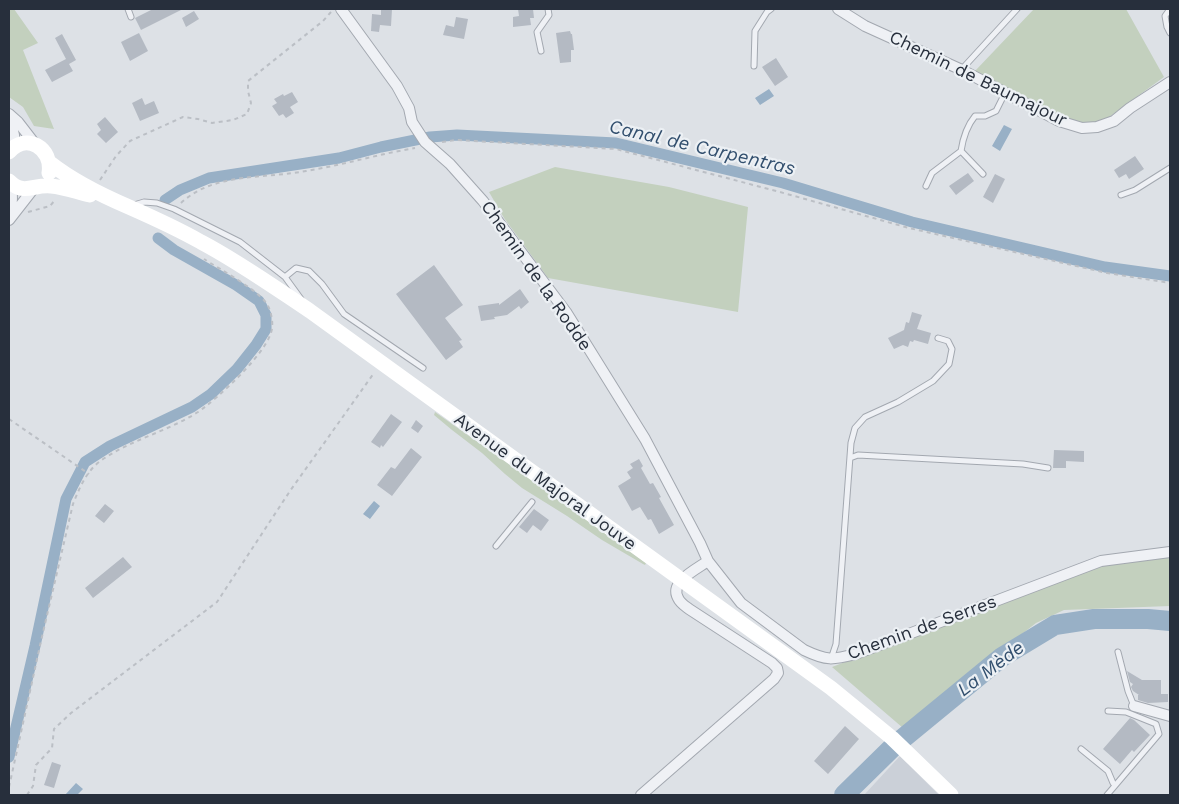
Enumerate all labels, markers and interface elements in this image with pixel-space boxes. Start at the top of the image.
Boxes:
street label: Chemin de Baumajour [885,26,1071,132]
water label: Canal de Carpentras [607,115,797,181]
street label: Chemin de la Rodde [476,197,596,355]
street label: Avenue du Majoral Jouve [450,409,640,555]
street label: Chemin de Serres [844,591,1000,665]
water label: La Mède [953,636,1029,702]

